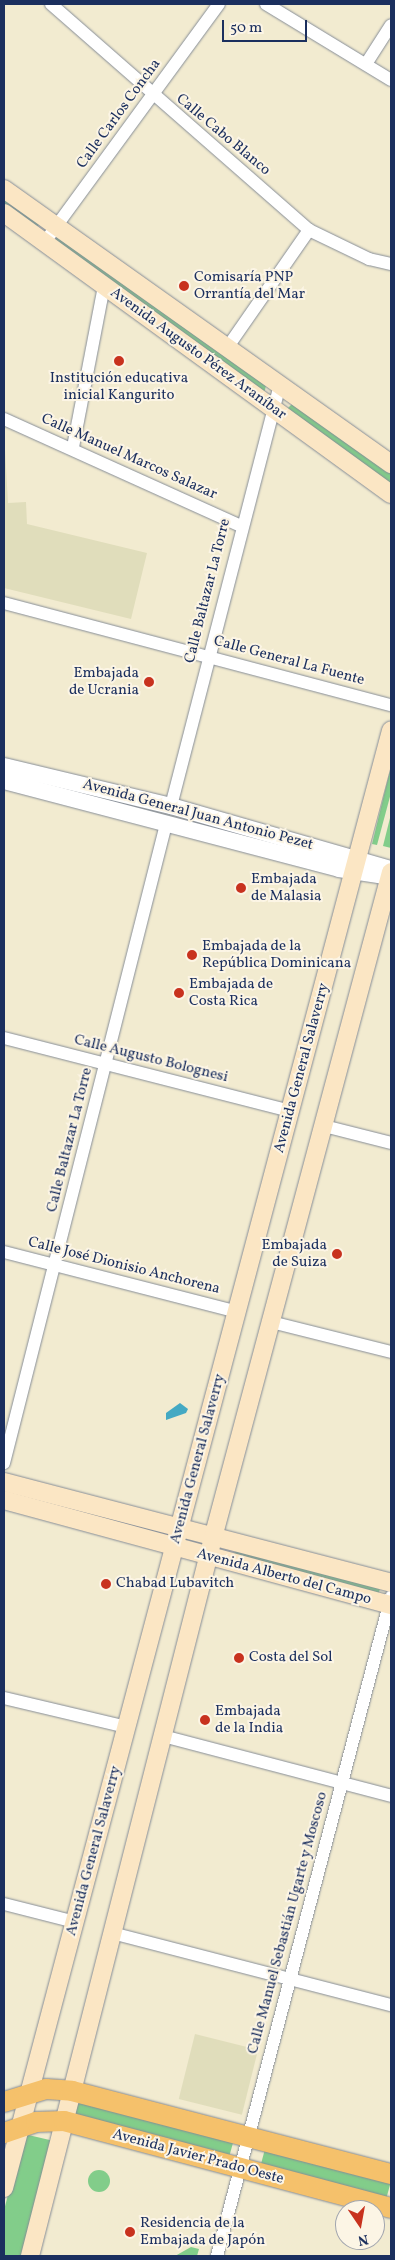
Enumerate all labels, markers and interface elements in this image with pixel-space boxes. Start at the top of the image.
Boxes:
scale bar [225,10,310,42]
text: 50 m [230,18,262,39]
street label: Calle Carlos Concha [73,56,165,172]
street label: Calle Cabo Blanco [172,90,274,180]
place label: Comisaría PNP Orrantía del Mar [194,268,305,303]
marker: Comisaría PNP Orrantía del Mar [178,280,190,292]
street label: Avenida Augusto Pérez Araníbar [106,284,290,424]
marker: Institución educativa inicial Kangurito [113,355,125,367]
place label: Institución educativa inicial Kangurito [50,369,188,404]
street label: Calle Manuel Marcos Salazar [38,410,220,504]
street label: Calle Baltazar La Torre [181,517,235,665]
street label: Calle General La Fuente [212,632,366,690]
place label: Embajada de Ucrania [69,664,139,699]
marker: Embajada de Ucrania [143,676,155,688]
street label: Avenida General Juan Antonio Pezet [81,776,315,854]
place label: Embajada de Malasia [251,870,321,905]
marker: Embajada de Malasia [235,882,247,894]
place label: Embajada de la República Dominicana [202,937,351,972]
marker: Embajada de la República Dominicana [186,949,198,961]
place label: Embajada de Costa Rica [189,975,273,1010]
street label: Avenida General Salaverry [271,981,333,1155]
marker: Embajada de Costa Rica [173,987,185,999]
street label: Calle Augusto Bolognesi [72,1031,230,1087]
street label: Calle Baltazar La Torre [43,1066,97,1214]
street label: Calle José Dionisio Anchorena [26,1233,222,1299]
place label: Embajada de Suiza [261,1236,327,1271]
marker: Embajada de Suiza [331,1248,343,1260]
street label: Avenida General Salaverry [167,1372,229,1546]
street label: Avenida Alberto del Campo [195,1545,373,1609]
place label: Chabad Lubavitch [116,1575,234,1593]
marker: Chabad Lubavitch [100,1578,112,1590]
place label: Costa del Sol [249,1649,333,1667]
marker: Costa del Sol [233,1652,245,1664]
place label: Embajada de la India [215,1702,283,1737]
marker: Embajada de la India [199,1714,211,1726]
street label: Avenida General Salaverry [63,1764,125,1938]
street label: Calle Manuel Sebastián Ugarte y Moscoso [244,1790,332,2056]
street label: Avenida Javier Prado Oeste [110,2125,286,2189]
north arrow [335,2200,385,2250]
place label: Residencia de la Embajada de Japón [140,2214,265,2249]
marker: Residencia de la Embajada de Japón [124,2226,136,2238]
text: N [356,2229,370,2250]

